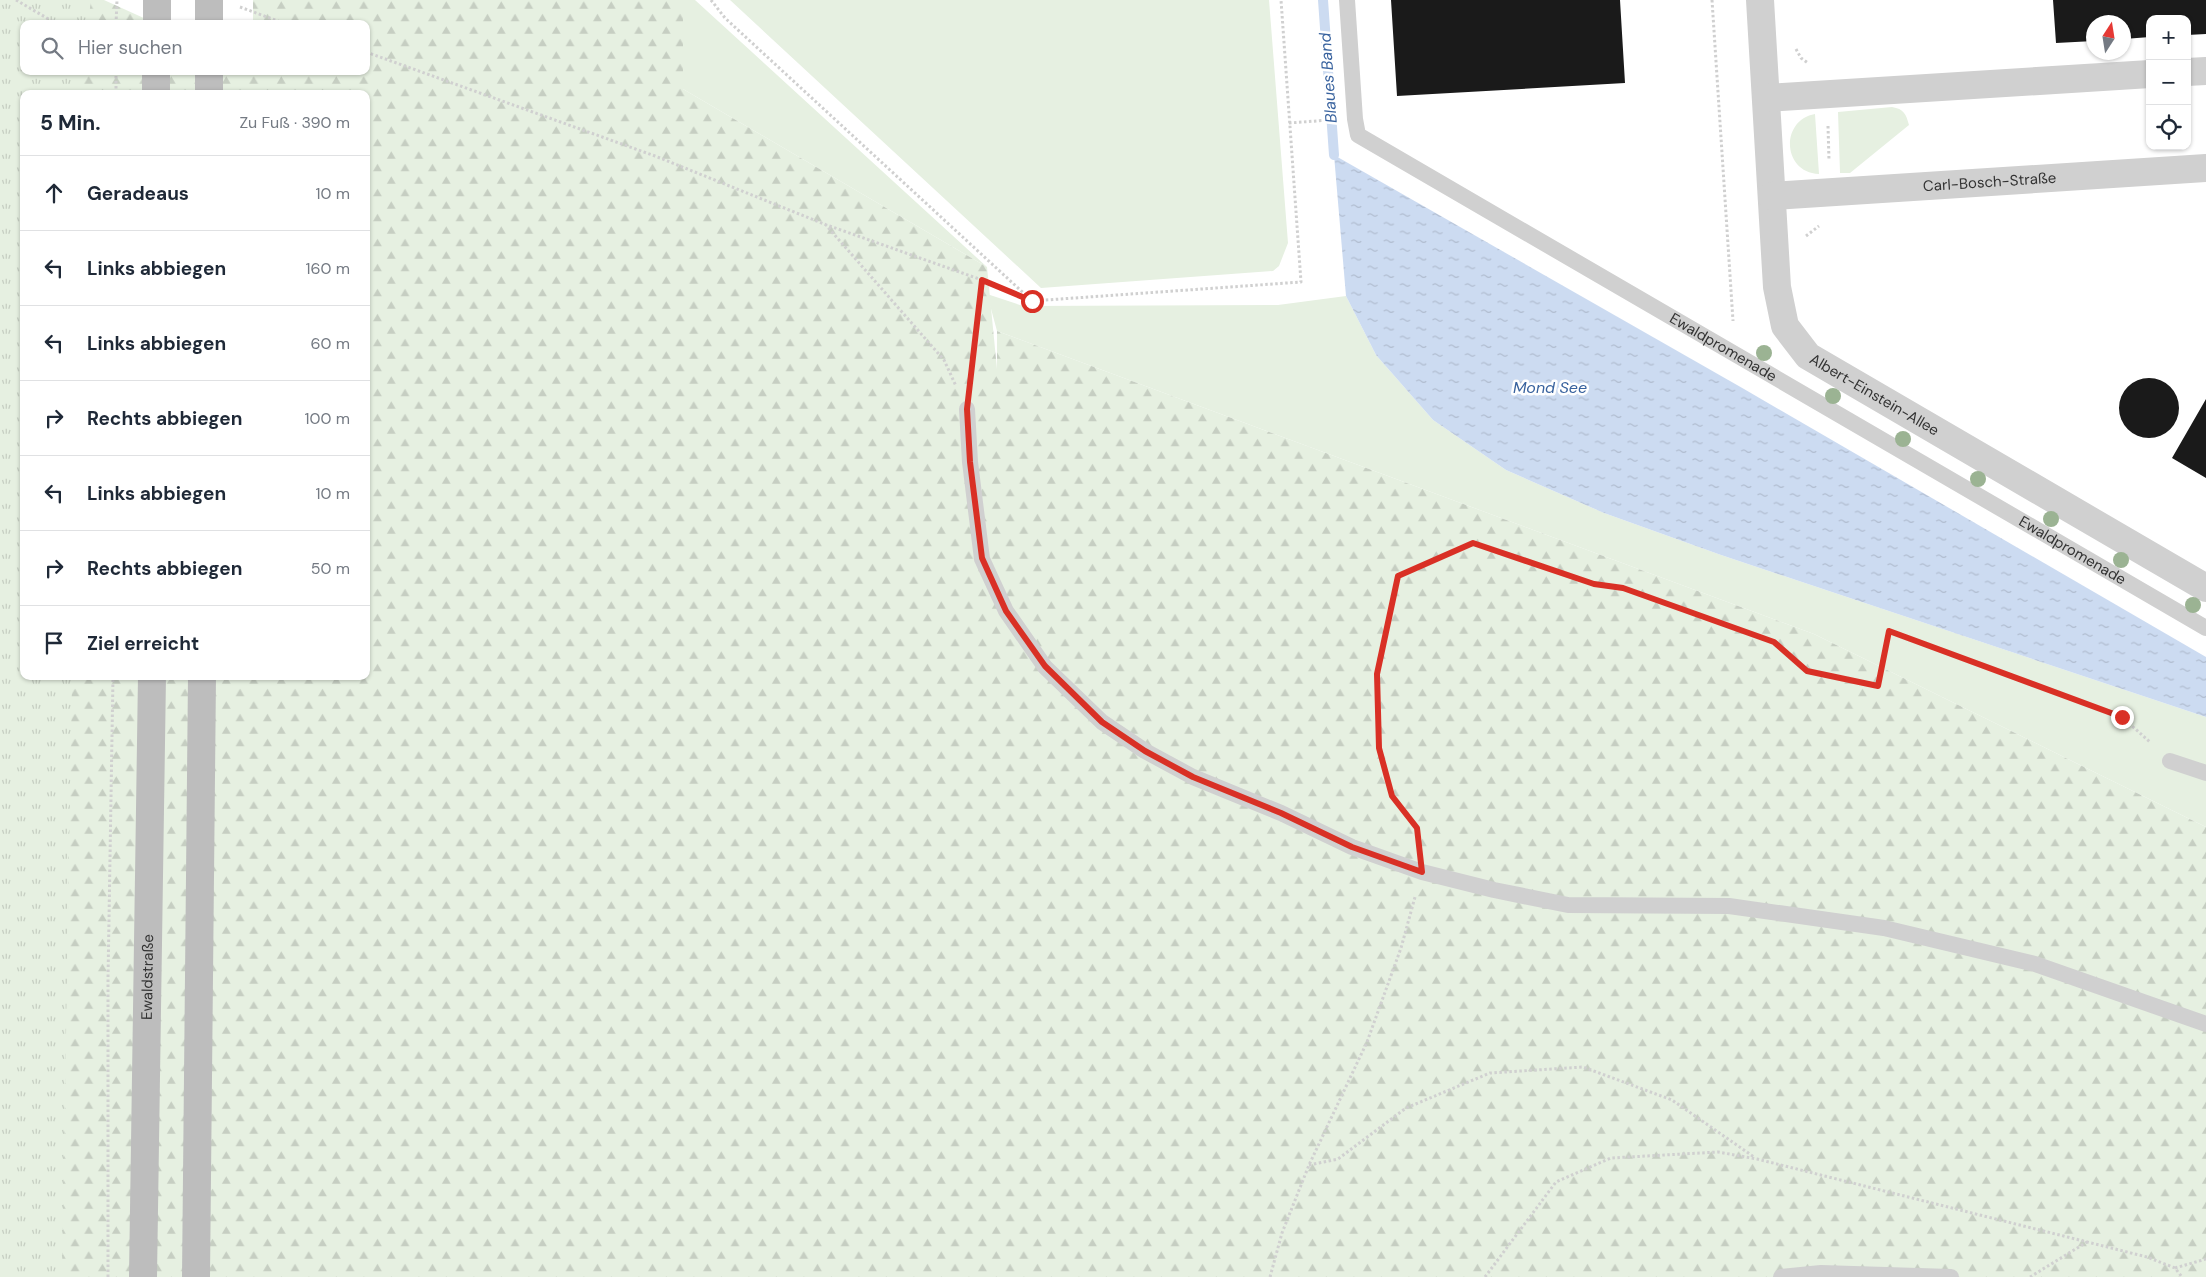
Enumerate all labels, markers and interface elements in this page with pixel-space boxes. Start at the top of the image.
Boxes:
north arrow [2086,15,2131,60]
map controls [2146,15,2191,150]
button: + [2146,15,2191,60]
search box [20,20,370,75]
water label: Blaues Band [1314,31,1342,124]
icon: search [38,34,66,62]
text: Hier suchen [78,35,182,60]
button: − [2146,60,2191,105]
button: locate [2146,105,2191,150]
text: 5 Min. [40,109,101,137]
text: Zu Fuß · 390 m [239,112,350,133]
street label: Carl-Bosch-Straße [1922,168,2057,196]
icon: ahead [40,179,68,207]
text: Geradeaus [87,181,189,206]
text: 10 m [316,183,350,204]
icon: left [40,254,68,282]
text: Links abbiegen [87,256,226,281]
text: 160 m [306,258,350,279]
route start [1021,290,1044,313]
street label: Ewaldpromenade [1666,308,1780,386]
icon: left [40,329,68,357]
text: Links abbiegen [87,331,226,356]
text: 60 m [310,333,350,354]
street label: Albert-Einstein-Allee [1806,349,1943,440]
water label: Mond See [1513,377,1587,398]
icon: right [40,404,68,432]
text: Rechts abbiegen [87,406,242,431]
text: 100 m [305,408,350,429]
icon: left [40,479,68,507]
text: Links abbiegen [87,481,226,506]
text: 10 m [316,483,350,504]
street label: Ewaldpromenade [2015,511,2130,589]
icon: right [40,554,68,582]
text: Rechts abbiegen [87,556,242,581]
text: 50 m [311,558,350,579]
icon: arrive [40,629,68,657]
text: Ziel erreicht [87,631,199,656]
route end [2111,706,2134,729]
street label: Ewaldstraße [137,934,158,1020]

